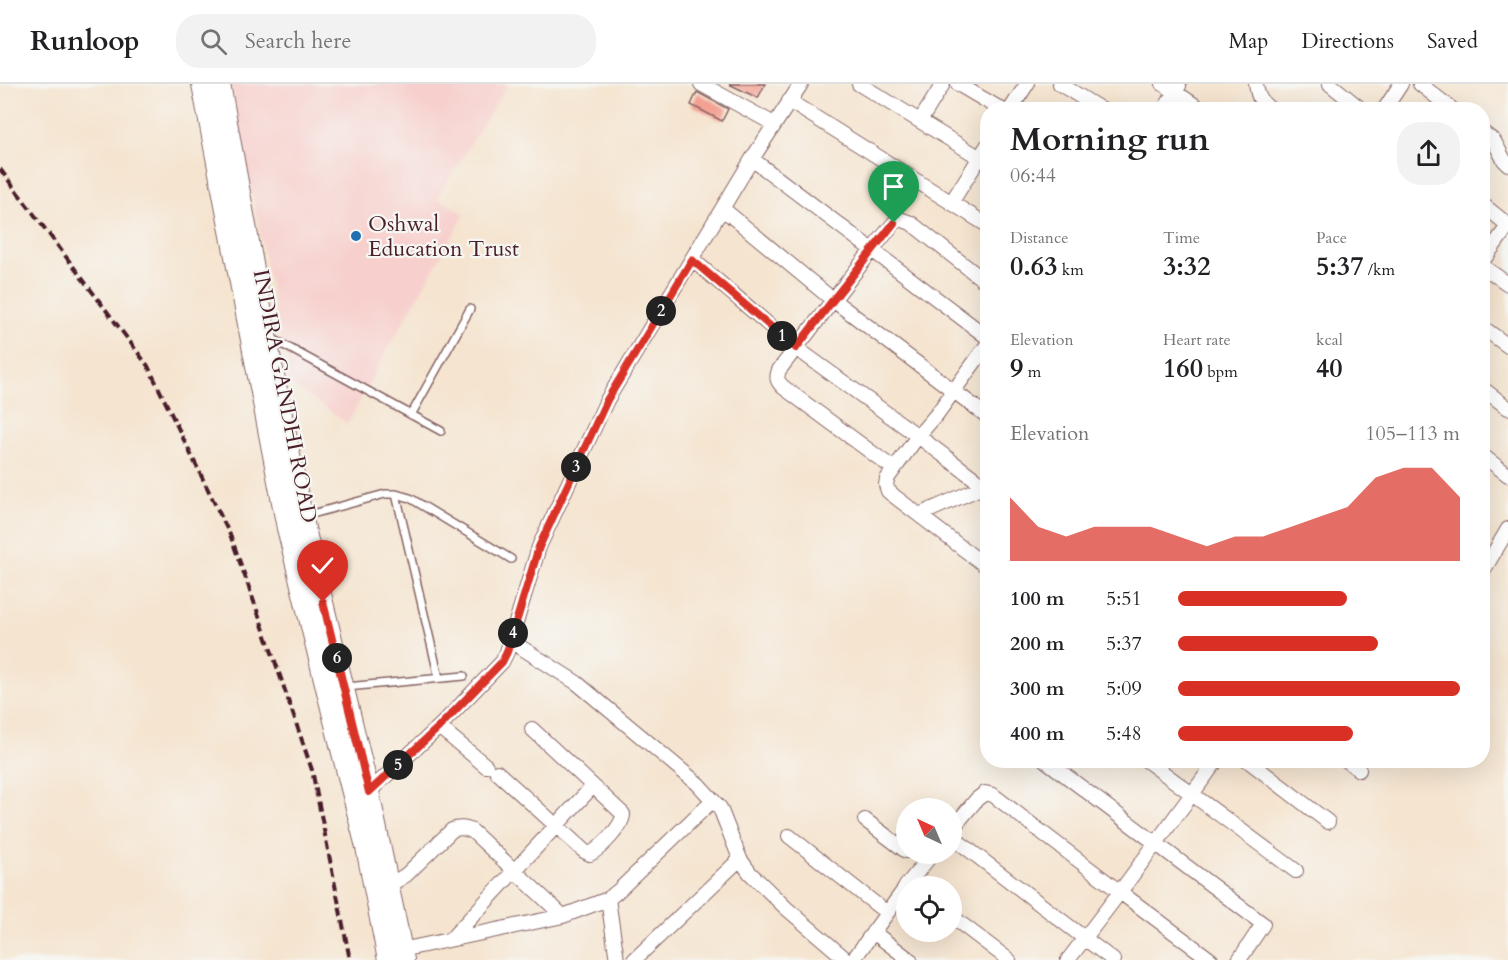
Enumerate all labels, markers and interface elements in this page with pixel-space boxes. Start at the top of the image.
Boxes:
search box [176,14,596,68]
text: Runloop [30,22,140,60]
icon: search [197,25,230,58]
text: Search here [245,26,351,56]
text: Map [1228,27,1268,56]
text: Directions [1301,27,1394,56]
text: Saved [1427,27,1478,56]
text: Morning run [1010,117,1210,162]
button: share [1397,122,1460,185]
pin [868,161,919,223]
text: 06:44 [1010,162,1056,189]
icon: arrive [877,170,910,203]
place label: Oshwal Education Trust [368,209,519,264]
text: Distance [1010,227,1068,249]
text: Time [1163,227,1200,249]
text: Pace [1316,227,1347,249]
marker: Oshwal Education Trust [349,229,363,243]
text: 0.63 [1010,249,1058,284]
text: 3:32 [1163,249,1211,284]
text: 5:37 [1316,249,1364,284]
text: km [1058,259,1084,281]
text: /km [1364,259,1395,281]
street label: INDIRA GANDHI ROAD [246,267,324,526]
pin: 2 [646,296,676,326]
text: 2 [657,300,665,322]
pin: 1 [767,321,797,351]
text: 1 [778,325,786,347]
text: Elevation [1010,329,1074,351]
text: Heart rate [1163,329,1231,351]
text: kcal [1316,329,1343,351]
text: 9 [1010,351,1023,386]
text: 160 [1163,351,1203,386]
text: 40 [1316,351,1343,386]
text: m [1023,361,1041,383]
text: bpm [1203,361,1238,383]
text: Elevation [1010,420,1089,447]
text: 105–113 m [1365,420,1460,447]
pin: 3 [561,452,591,482]
text: 3 [572,456,580,478]
pin [297,540,348,602]
icon: check [306,549,339,582]
text: 100 m [1010,585,1065,612]
text: 5:51 [1106,585,1142,612]
pin: 4 [498,618,528,648]
text: 4 [509,622,517,644]
text: 200 m [1010,630,1065,657]
text: 5:37 [1106,630,1142,657]
pin: 6 [322,643,352,673]
text: 6 [333,647,341,669]
text: 300 m [1010,675,1065,702]
text: 5:09 [1106,675,1142,702]
text: 400 m [1010,720,1065,747]
text: 5:48 [1106,720,1142,747]
pin: 5 [383,750,413,780]
text: 5 [394,754,402,776]
north arrow [896,798,962,864]
map controls [896,798,962,942]
button: locate [896,876,962,942]

